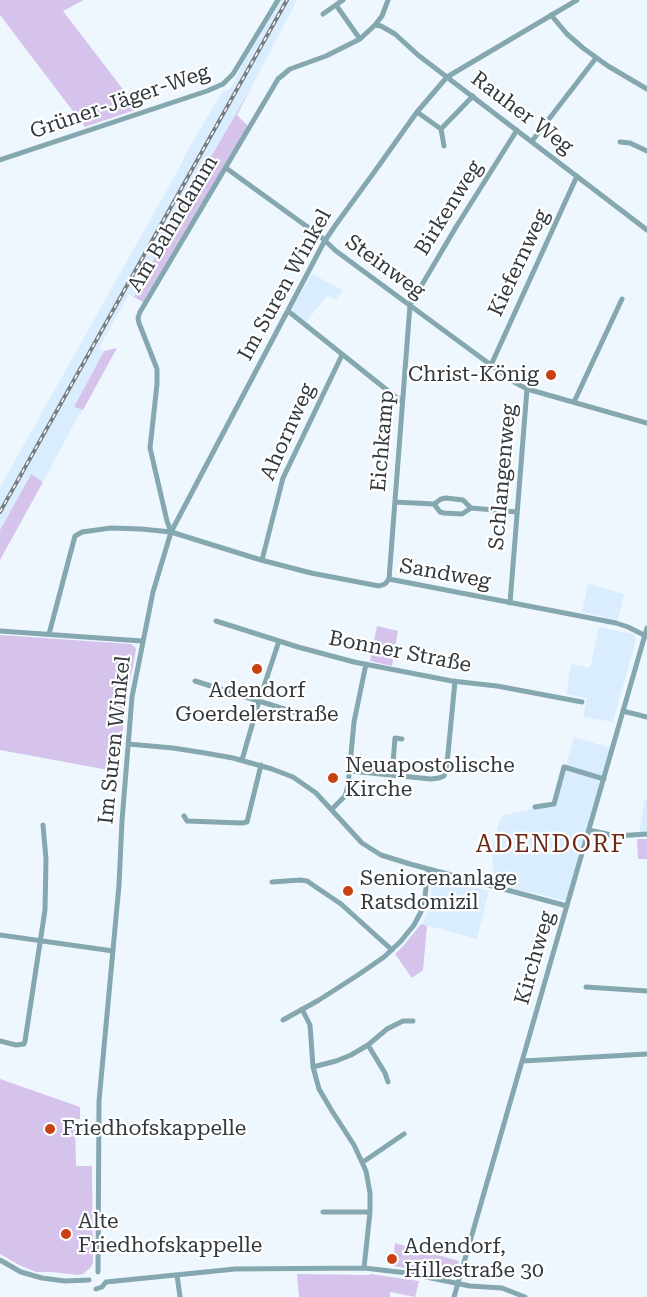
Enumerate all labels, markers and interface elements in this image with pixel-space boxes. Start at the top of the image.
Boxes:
street label: Grüner-Jäger-Weg [27,59,213,145]
street label: Rauher Weg [466,66,578,160]
street label: Am Bahndamm [122,151,224,297]
street label: Birkenweg [410,156,488,260]
street label: Im Suren Winkel [233,205,337,365]
street label: Kiefernweg [483,205,555,321]
street label: Steinweg [340,230,430,304]
place label: Christ-König [408,362,539,388]
marker: Christ-König [544,368,558,382]
street label: Ahornweg [255,379,321,485]
street label: Eichkamp [366,389,400,493]
street label: Schlangenweg [484,403,522,551]
street label: Sandweg [398,554,492,594]
street label: Bonner Straße [326,626,474,678]
street label: Im Suren Winkel [94,655,136,825]
marker: Adendorf Goerdelerstraße [250,662,264,676]
place label: Adendorf Goerdelerstraße [175,678,339,728]
place label: Neuapostolische Kirche [345,753,515,803]
marker: Neuapostolische Kirche [326,771,340,785]
district label: ADENDORF [476,831,626,859]
place label: Seniorenanlage Ratsdomizil [360,866,517,916]
marker: Seniorenanlage Ratsdomizil [341,884,355,898]
street label: Kirchweg [510,908,560,1008]
place label: Friedhofskappelle [62,1116,246,1142]
marker: Friedhofskappelle [43,1122,57,1136]
place label: Alte Friedhofskappelle [78,1209,262,1259]
marker: Alte Friedhofskappelle [59,1227,73,1241]
place label: Adendorf, Hillestraße 30 [404,1234,544,1284]
marker: Adendorf, Hillestraße 30 [385,1252,399,1266]

